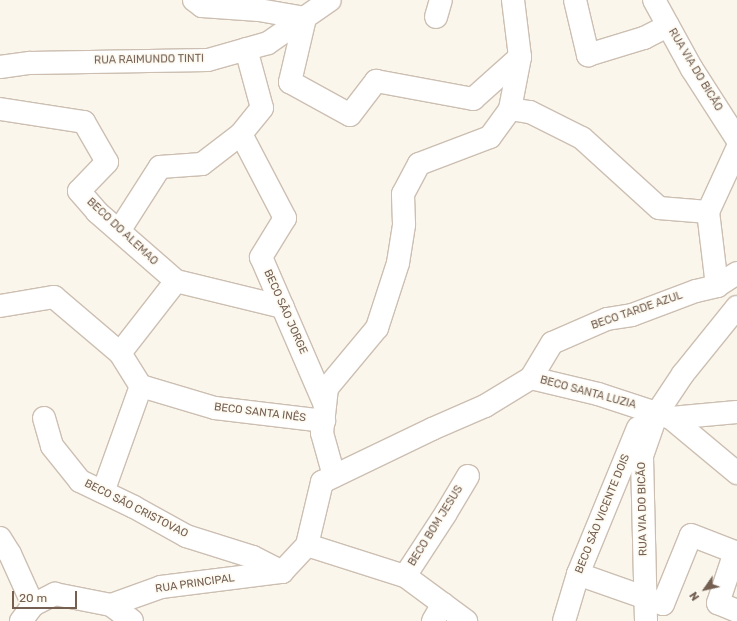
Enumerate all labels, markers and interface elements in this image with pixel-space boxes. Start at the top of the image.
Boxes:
street label: RUA VIA DO BICÃO [665,26,725,114]
street label: RUA RAIMUNDO TINTI [94,52,204,68]
street label: BECO DO ALEMAO [84,196,160,268]
street label: BECO SÃO JORGE [260,268,310,356]
street label: BECO TARDE AZUL [589,289,685,333]
street label: BECO SANTA LUZIA [538,374,638,412]
street label: BECO SANTA INÊS [213,401,307,425]
street label: BECO SÃO VICENTE DOIS [573,452,633,576]
street label: RUA VIA DO BICÃO [636,461,650,557]
street label: BECO SÃO CRISTOVAO [82,477,190,541]
street label: BECO BOM JESUS [406,483,466,569]
north arrow [685,569,725,609]
street label: RUA PRINCIPAL [154,572,236,596]
scale bar [14,583,79,609]
text: N [687,589,702,603]
text: 20 m [19,591,47,605]

